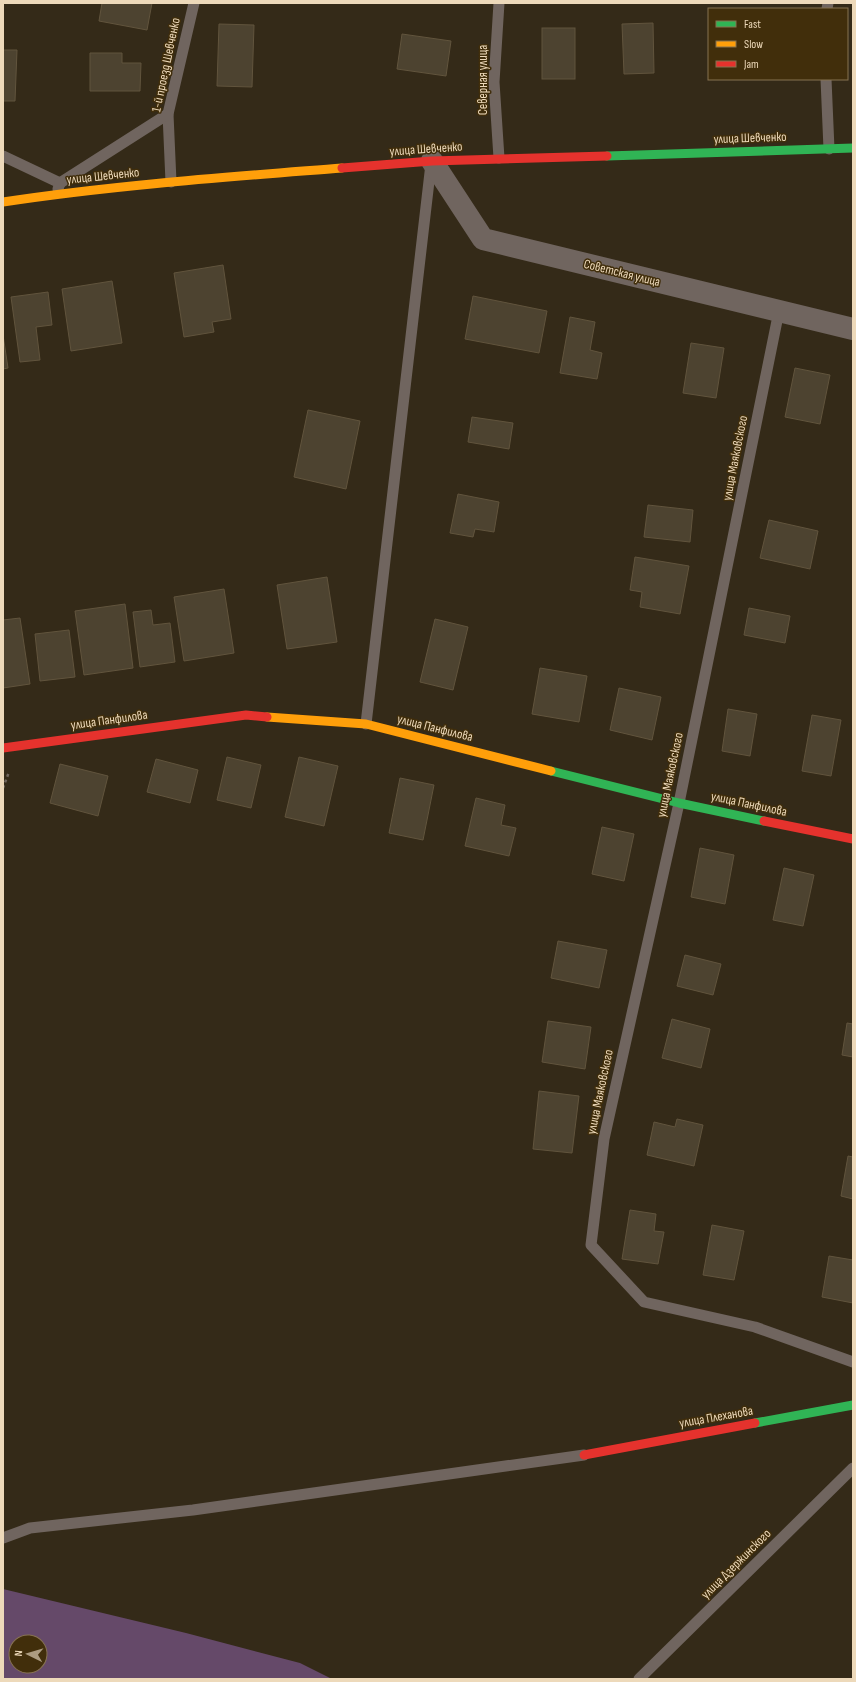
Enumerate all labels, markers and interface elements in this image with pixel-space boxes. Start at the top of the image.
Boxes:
legend [708,8,848,80]
street label: 1-й проезд Шевченко [148,16,184,114]
text: Fast [744,17,761,32]
text: Slow [744,37,763,52]
street label: Северная улица [475,45,491,115]
text: Jam [743,57,759,72]
street label: улица Шевченко [713,129,787,147]
street label: улица Шевченко [389,138,463,160]
street label: улица Шевченко [66,164,140,188]
street label: Советская улица [582,256,662,290]
street label: улица Маяковского [719,414,751,502]
street label: улица Панфилова [70,707,148,733]
street label: улица Панфилова [396,711,474,745]
street label: улица Маяковского [653,731,687,819]
street label: улица Панфилова [710,788,788,820]
street label: улица Маяковского [583,1048,617,1136]
street label: улица Плеханова [678,1403,754,1431]
street label: улица Дзержинского [698,1526,774,1602]
north arrow [8,1634,48,1674]
text: N [12,1650,25,1657]

